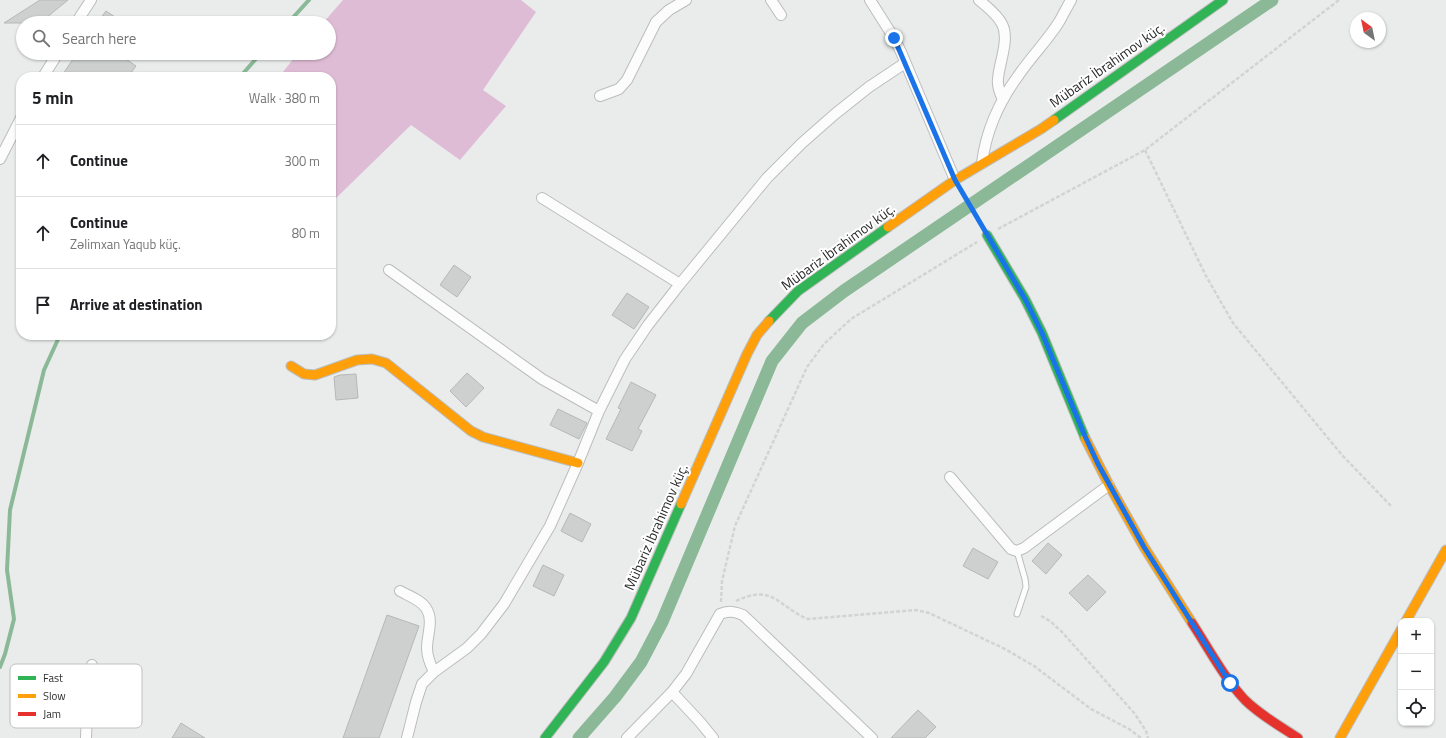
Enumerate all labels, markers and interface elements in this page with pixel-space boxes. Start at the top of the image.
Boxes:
north arrow [1350,12,1386,48]
search box [16,16,336,60]
street label: Mübariz İbrahimov küç. [1045,17,1169,112]
icon: search [30,27,52,49]
text: Search here [62,27,136,50]
route end [885,29,903,47]
text: 5 min [32,85,73,111]
text: Walk · 380 m [249,88,320,108]
text: Continue [70,149,128,172]
icon: ahead [32,150,54,172]
text: 300 m [284,151,320,171]
street label: Mübariz İbrahimov küç. [776,198,899,295]
text: Continue [70,211,128,234]
icon: ahead [32,222,54,244]
text: 80 m [292,223,320,243]
text: Zəlimxan Yaqub küç. [70,234,181,254]
text: Arrive at destination [70,293,203,316]
icon: arrive [32,294,54,316]
street label: Mübariz İbrahimov küç. [618,460,693,593]
map controls [1398,618,1434,726]
button: + [1398,618,1434,654]
button: − [1398,654,1434,690]
legend [10,664,142,728]
text: Fast [43,670,63,686]
route start [1221,674,1239,692]
text: Slow [43,688,66,704]
button: locate [1398,690,1434,726]
text: Jam [43,706,61,722]

